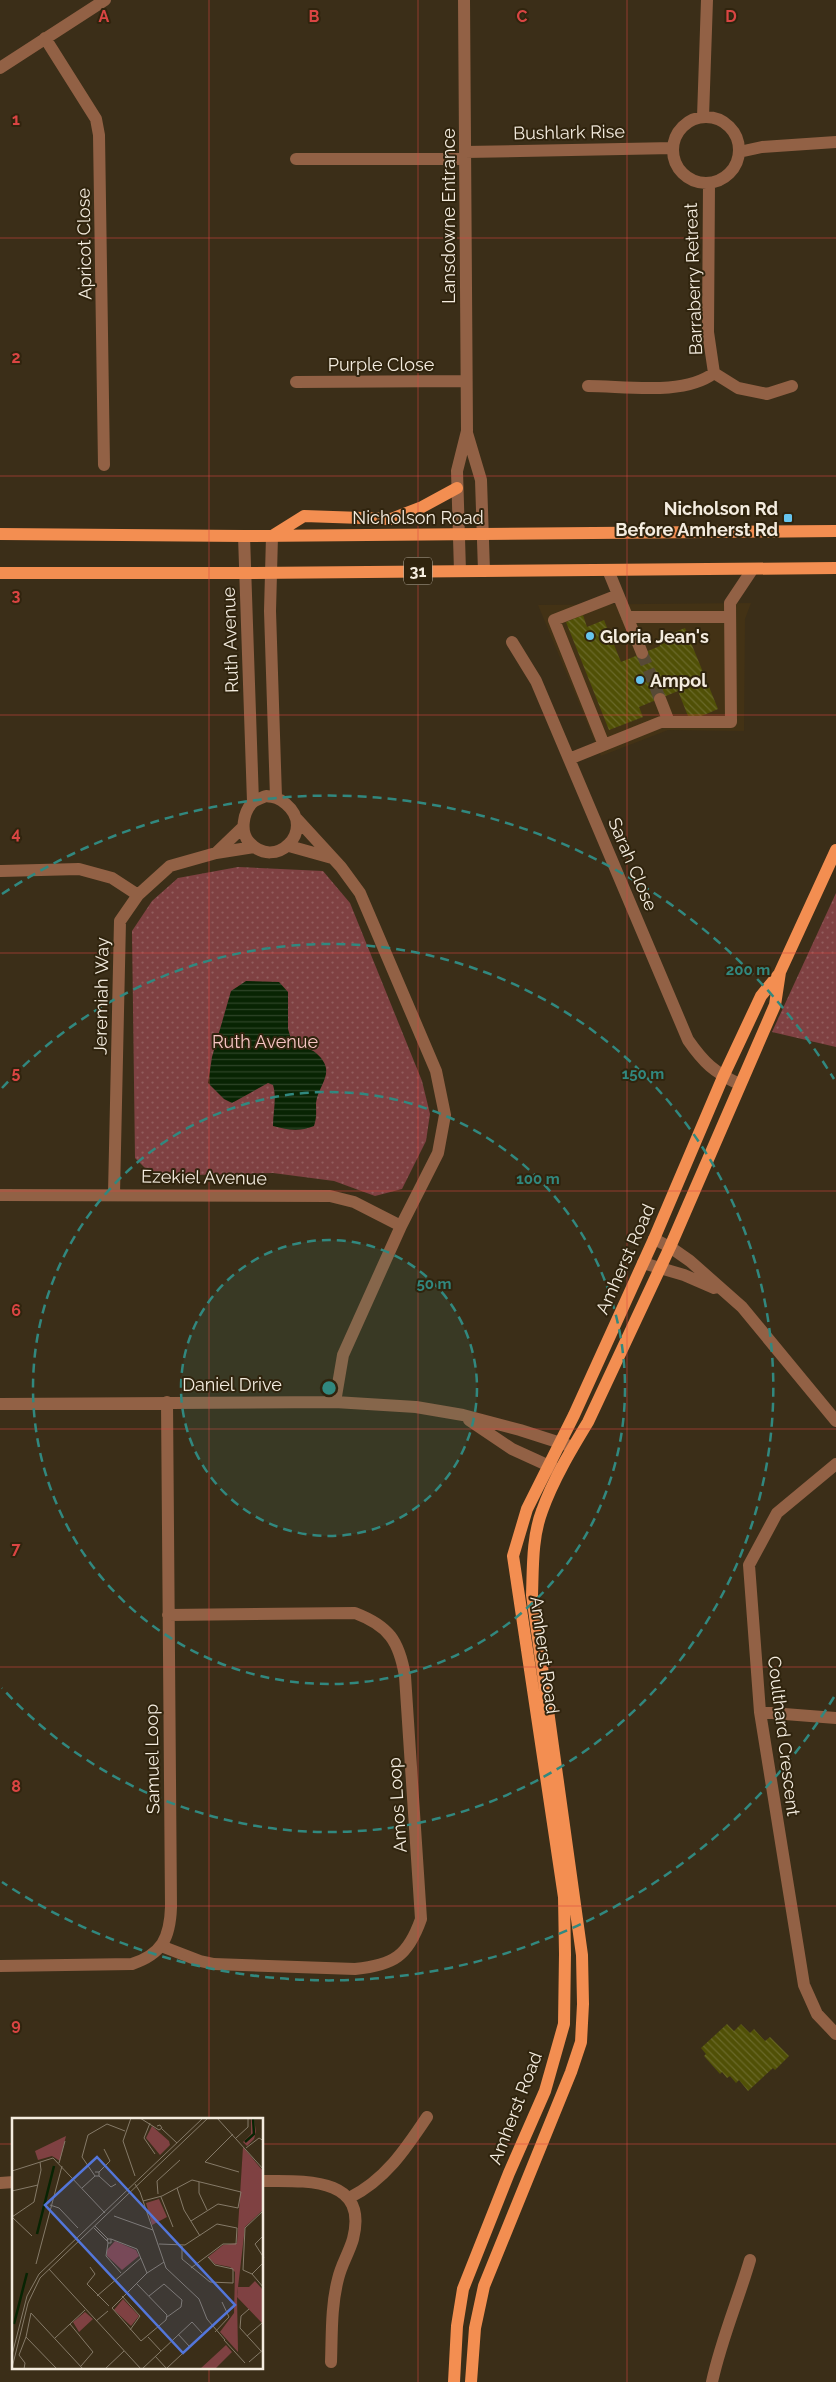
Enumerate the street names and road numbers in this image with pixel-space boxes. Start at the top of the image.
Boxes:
street label: Bushlark Rise [513,121,626,143]
street label: Lansdowne Entrance [438,128,459,304]
street label: Apricot Close [73,188,95,300]
street label: Barraberry Retreat [680,202,706,356]
street label: Purple Close [328,354,435,375]
street label: Nicholson Road [352,507,484,528]
road number: 31 [404,558,432,584]
street label: Ruth Avenue [218,586,242,693]
street label: Sarah Close [604,814,662,914]
street label: Jeremiah Way [89,937,113,1055]
street label: Ezekiel Avenue [141,1165,267,1189]
street label: Amherst Road [591,1201,659,1317]
street label: Daniel Drive [182,1374,282,1395]
street label: Amherst Road [526,1595,564,1715]
street label: Coulthard Crescent [764,1655,804,1817]
street label: Samuel Loop [141,1704,163,1814]
street label: Amos Loop [383,1757,411,1853]
street label: Amherst Road [484,2049,546,2167]

